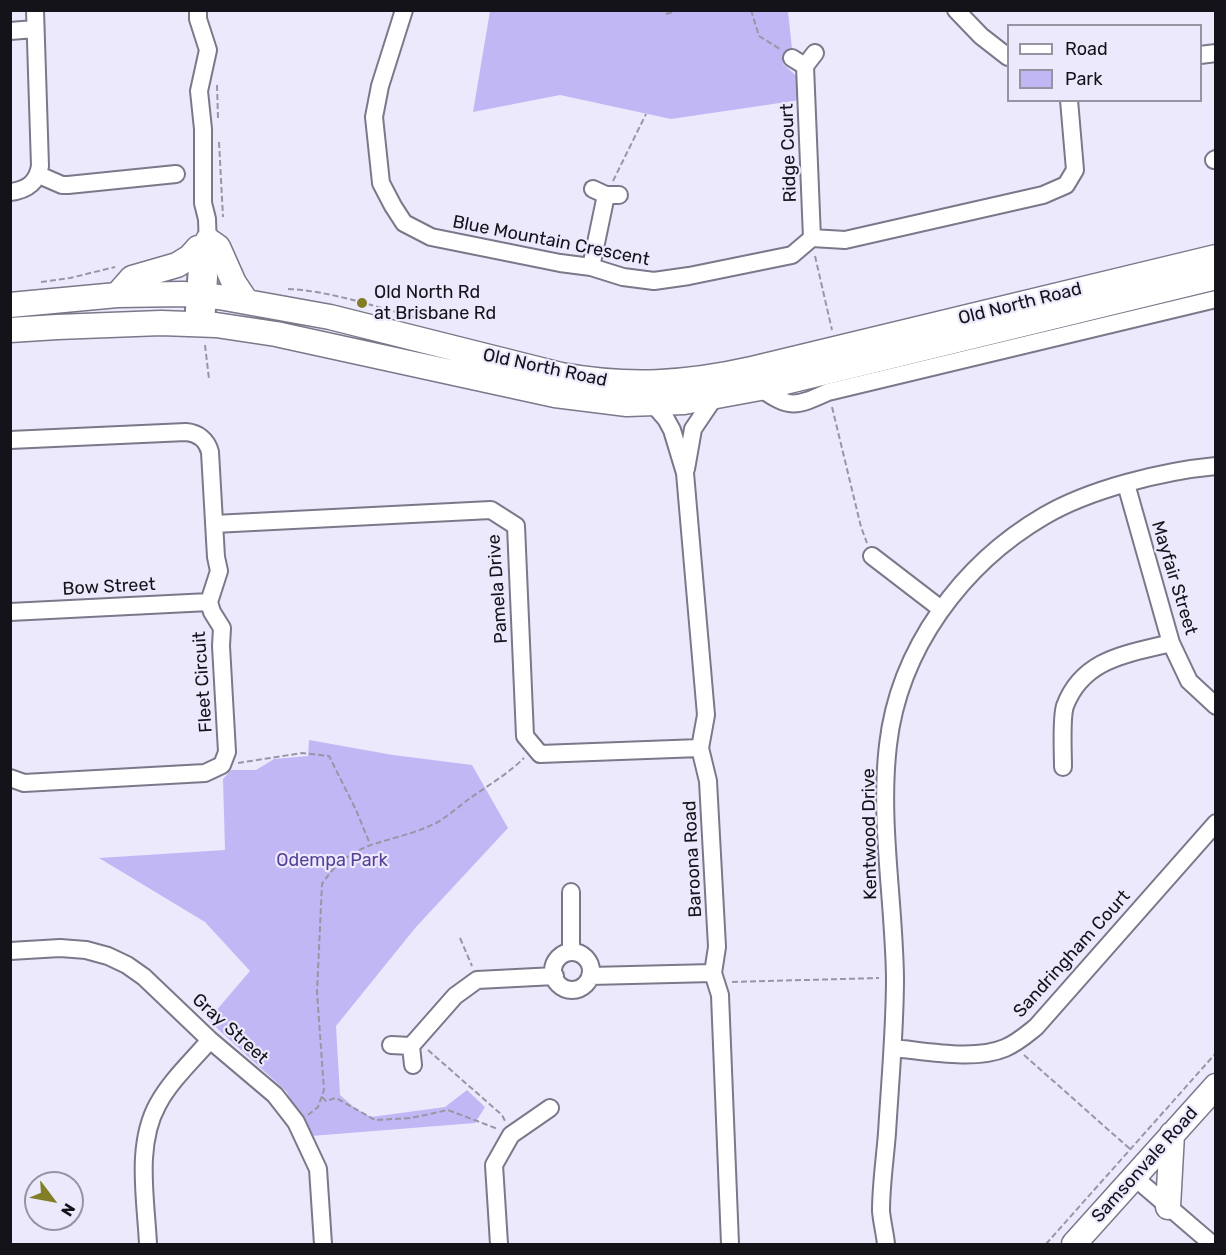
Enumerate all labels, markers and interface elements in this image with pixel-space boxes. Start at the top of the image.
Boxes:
legend [1007,24,1202,102]
text: Road [1065,38,1108,60]
text: Park [1065,68,1102,90]
street label: Ridge Court [776,103,802,203]
street label: Blue Mountain Crescent [451,211,651,271]
street label: Old North Road [956,278,1084,330]
place label: Old North Rd at Brisbane Rd [374,282,496,324]
marker: Old North Rd at Brisbane Rd [355,296,369,310]
street label: Old North Road [481,344,609,392]
street label: Mayfair Street [1146,518,1202,638]
street label: Pamela Drive [483,534,513,644]
street label: Bow Street [62,574,156,600]
street label: Fleet Circuit [189,631,217,733]
street label: Kentwood Drive [858,768,882,900]
street label: Baroona Road [679,800,707,918]
park label: Odempa Park [276,850,388,872]
street label: Sandringham Court [1009,886,1135,1022]
street label: Gray Street [187,989,273,1069]
street label: Samsonvale Road [1087,1103,1203,1227]
north arrow [24,1171,84,1231]
text: N [57,1200,79,1220]

